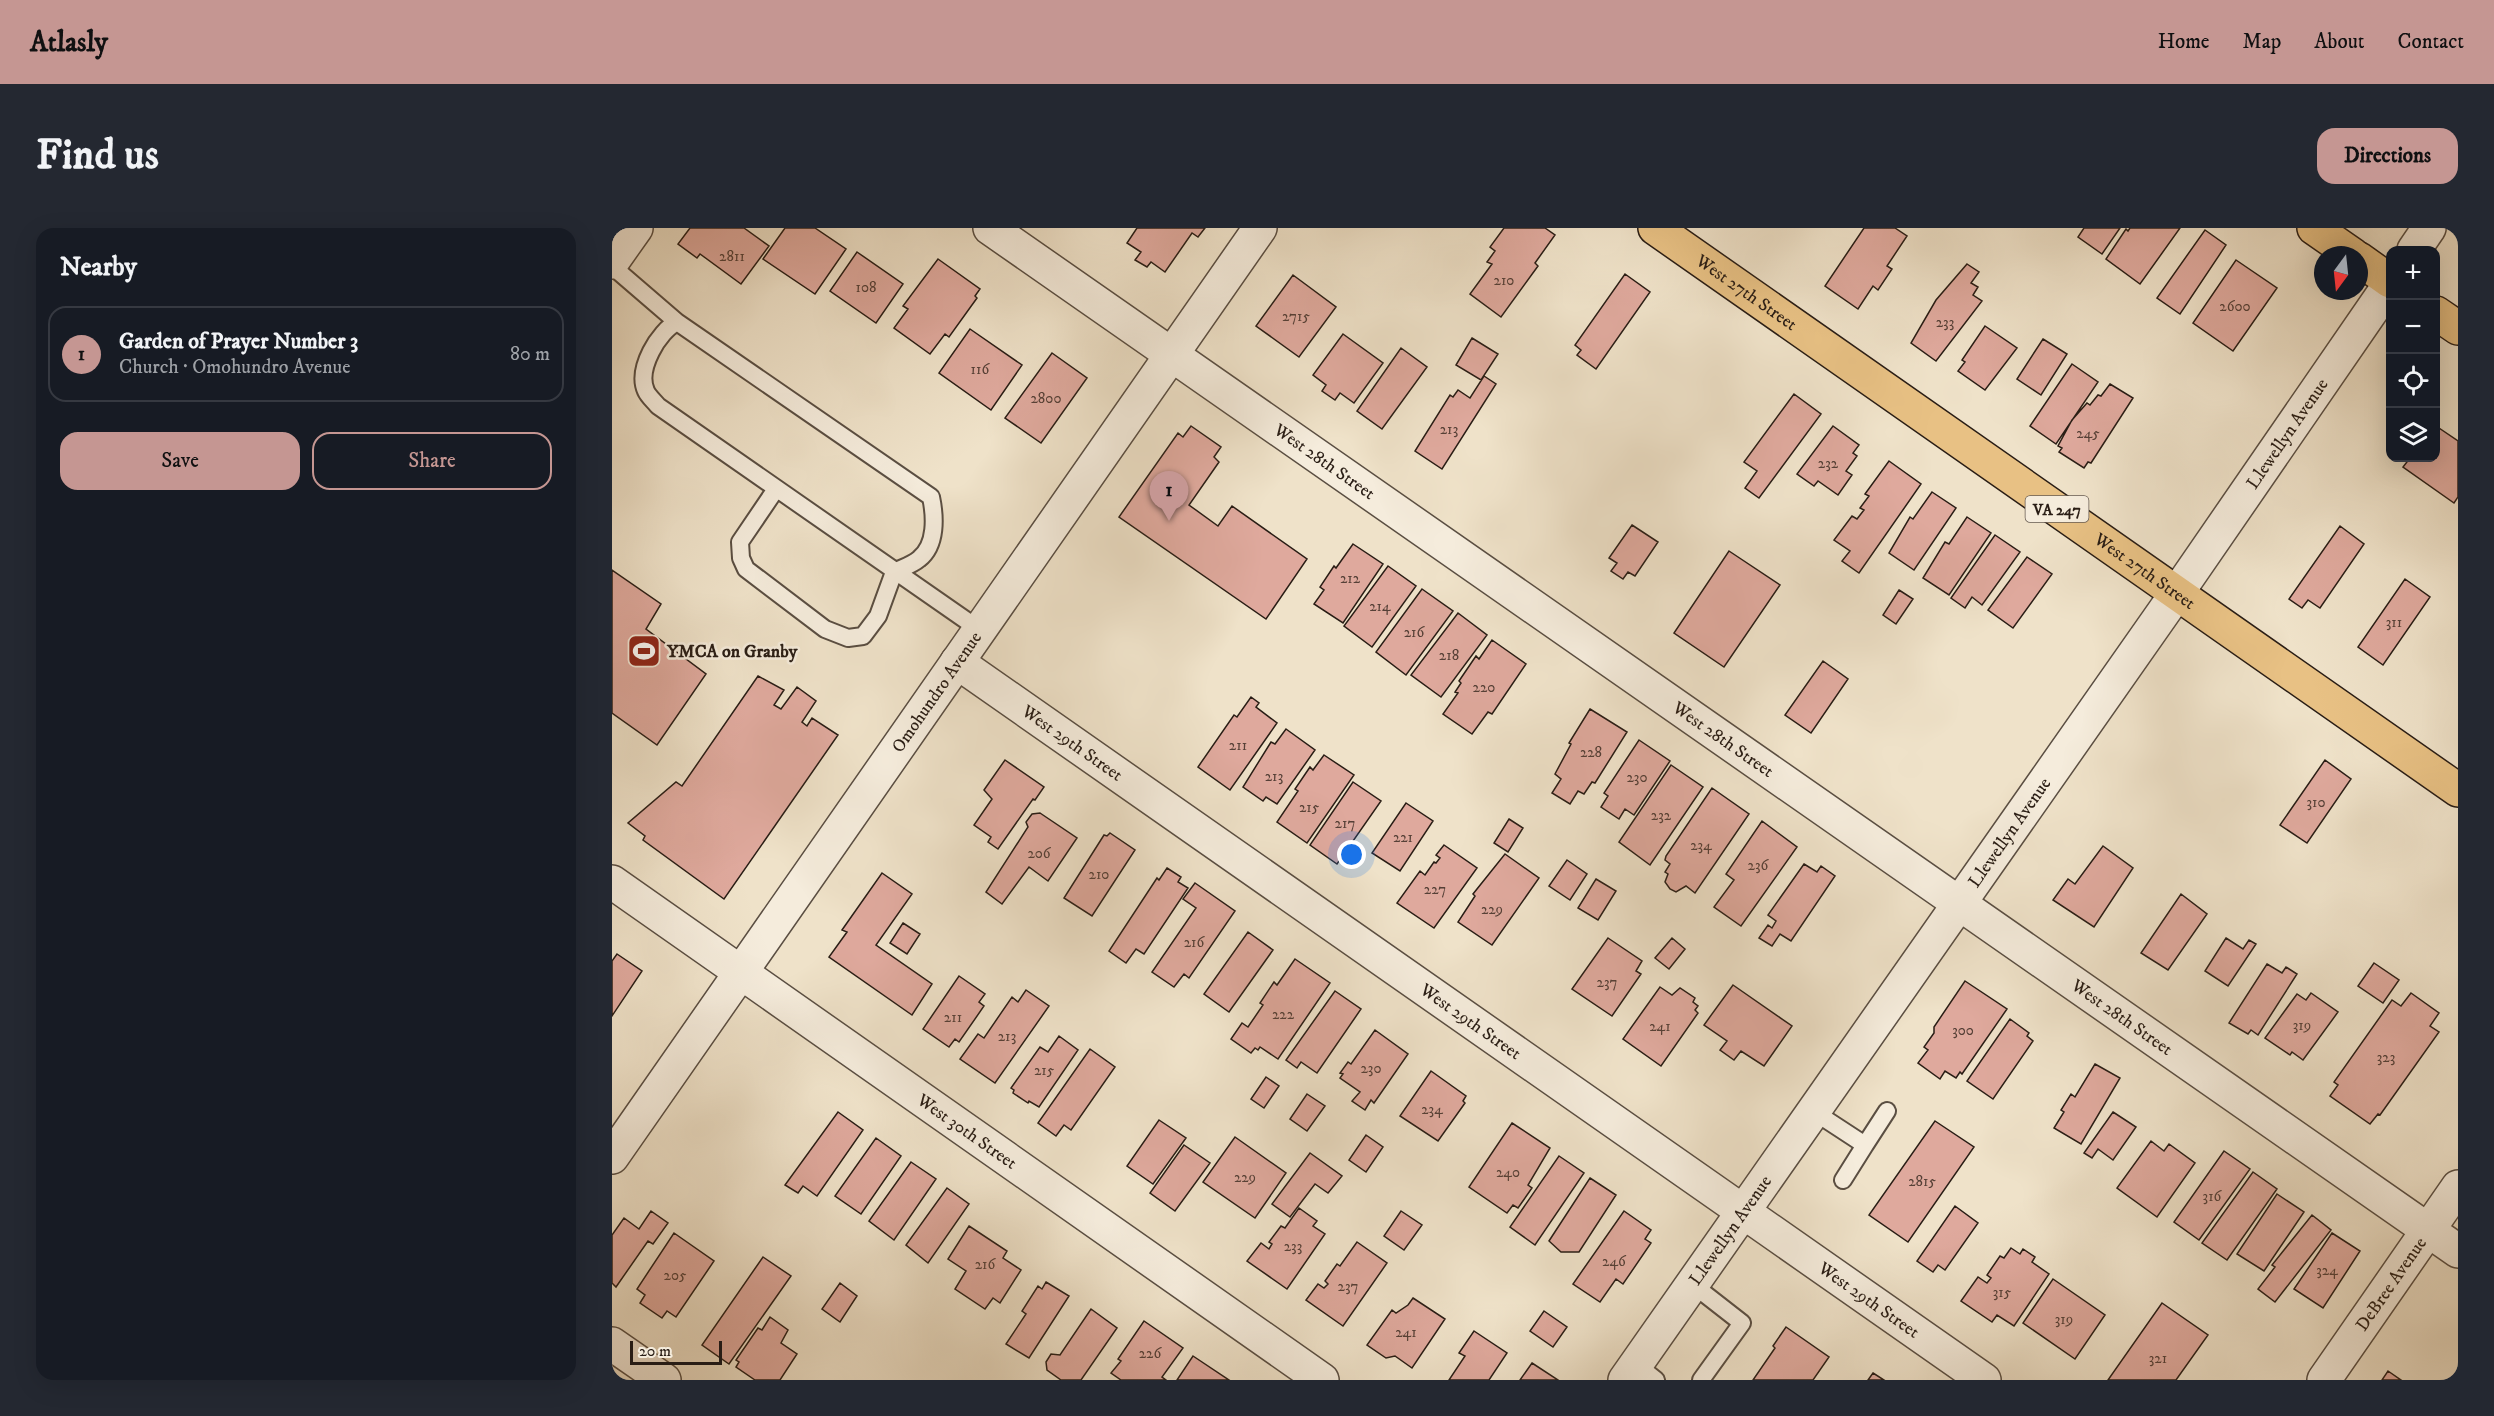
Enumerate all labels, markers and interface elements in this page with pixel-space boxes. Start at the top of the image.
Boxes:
text: Atlasly [30,25,108,60]
text: Home [2158,29,2210,55]
text: Map [2243,29,2281,55]
text: About [2314,29,2365,55]
text: Contact [2398,29,2464,55]
button: Directions [2317,128,2458,184]
text: Find us [36,130,159,182]
north arrow [2314,246,2368,300]
map controls [2386,246,2440,462]
button: + [2386,246,2440,300]
house number: 2811 [719,247,745,266]
street label: West 27th Street [1691,250,1801,336]
text: Nearby [60,251,137,284]
house number: 210 [1494,271,1514,290]
house number: 108 [855,278,877,297]
house number: 2600 [2219,297,2251,316]
button: − [2386,300,2440,354]
house number: 2715 [1282,307,1310,326]
house number: 233 [1936,313,1954,332]
text: Garden of Prayer Number 3 [119,328,358,355]
text: 1 [78,342,85,367]
text: 80 m [510,342,550,367]
button: locate [2386,354,2440,408]
text: Church · Omohundro Avenue [119,355,350,380]
house number: 116 [971,360,991,379]
street label: Llewellyn Avenue [2242,375,2334,494]
house number: 2800 [1030,389,1062,408]
button: layers [2386,408,2440,462]
street label: West 28th Street [1269,419,1379,505]
house number: 213 [1440,420,1458,439]
house number: 245 [2076,424,2100,443]
button: Save [60,432,300,490]
button: Share [312,432,552,490]
house number: 232 [1818,454,1839,473]
pin: 1 [1150,472,1188,521]
road number: VA 247 [2026,496,2088,522]
street label: West 27th Street [2089,528,2199,615]
house number: 212 [1340,569,1361,588]
house number: 214 [1369,597,1391,616]
house number: 311 [2386,613,2402,632]
house number: 216 [1404,623,1426,642]
street label: Omohundro Avenue [887,628,987,757]
sports icon: YMCA on Granby [626,633,662,669]
place label: YMCA on Granby [666,641,798,663]
house number: 218 [1439,646,1459,665]
house number: 220 [1473,678,1495,697]
street label: West 28th Street [1667,697,1778,783]
street label: West 29th Street [1016,700,1127,787]
house number: 211 [1229,736,1247,755]
house number: 228 [1580,743,1602,762]
house number: 213 [1265,767,1283,786]
house number: 230 [1626,768,1648,787]
street label: Llewellyn Avenue [1964,774,2056,892]
house number: 310 [2306,793,2326,812]
house number: 215 [1299,798,1320,817]
house number: 232 [1651,806,1672,825]
house number: 217 [1335,814,1355,833]
house number: 221 [1393,828,1413,847]
house number: 234 [1690,836,1712,855]
your location [1337,840,1366,869]
house number: 206 [1027,844,1052,863]
house number: 236 [1748,856,1770,875]
house number: 210 [1089,865,1109,884]
house number: 227 [1424,880,1446,899]
house number: 229 [1481,900,1503,919]
house number: 216 [1184,933,1206,952]
house number: 237 [1597,973,1618,992]
street label: West 28th Street [2066,974,2177,1061]
street label: West 29th Street [1415,979,1525,1065]
house number: 222 [1272,1005,1295,1024]
house number: 211 [944,1008,962,1027]
house number: 319 [2293,1016,2311,1035]
house number: 241 [1649,1017,1671,1036]
house number: 300 [1952,1021,1974,1040]
house number: 213 [998,1027,1016,1046]
house number: 323 [2377,1048,2395,1067]
house number: 230 [1360,1059,1382,1078]
house number: 215 [1034,1061,1055,1080]
street label: West 30th Street [912,1089,1021,1175]
house number: 234 [1421,1100,1443,1119]
house number: 240 [1496,1163,1520,1182]
house number: 229 [1234,1168,1256,1187]
street label: Llewellyn Avenue [1685,1171,1777,1290]
house number: 2815 [1908,1172,1936,1191]
house number: 316 [2203,1187,2223,1206]
street label: DeBree Avenue [2351,1233,2432,1336]
house number: 233 [1284,1237,1302,1256]
house number: 246 [1602,1252,1627,1271]
house number: 216 [975,1255,997,1274]
street label: West 29th Street [1813,1257,1924,1344]
house number: 324 [2316,1261,2338,1280]
house number: 205 [664,1266,687,1285]
house number: 237 [1338,1277,1359,1296]
house number: 315 [1993,1283,2012,1302]
house number: 319 [2055,1310,2073,1329]
house number: 241 [1395,1323,1417,1342]
scale bar [630,1338,722,1366]
text: 20 m [639,1341,671,1361]
house number: 226 [1139,1344,1162,1363]
house number: 321 [2149,1349,2167,1368]

